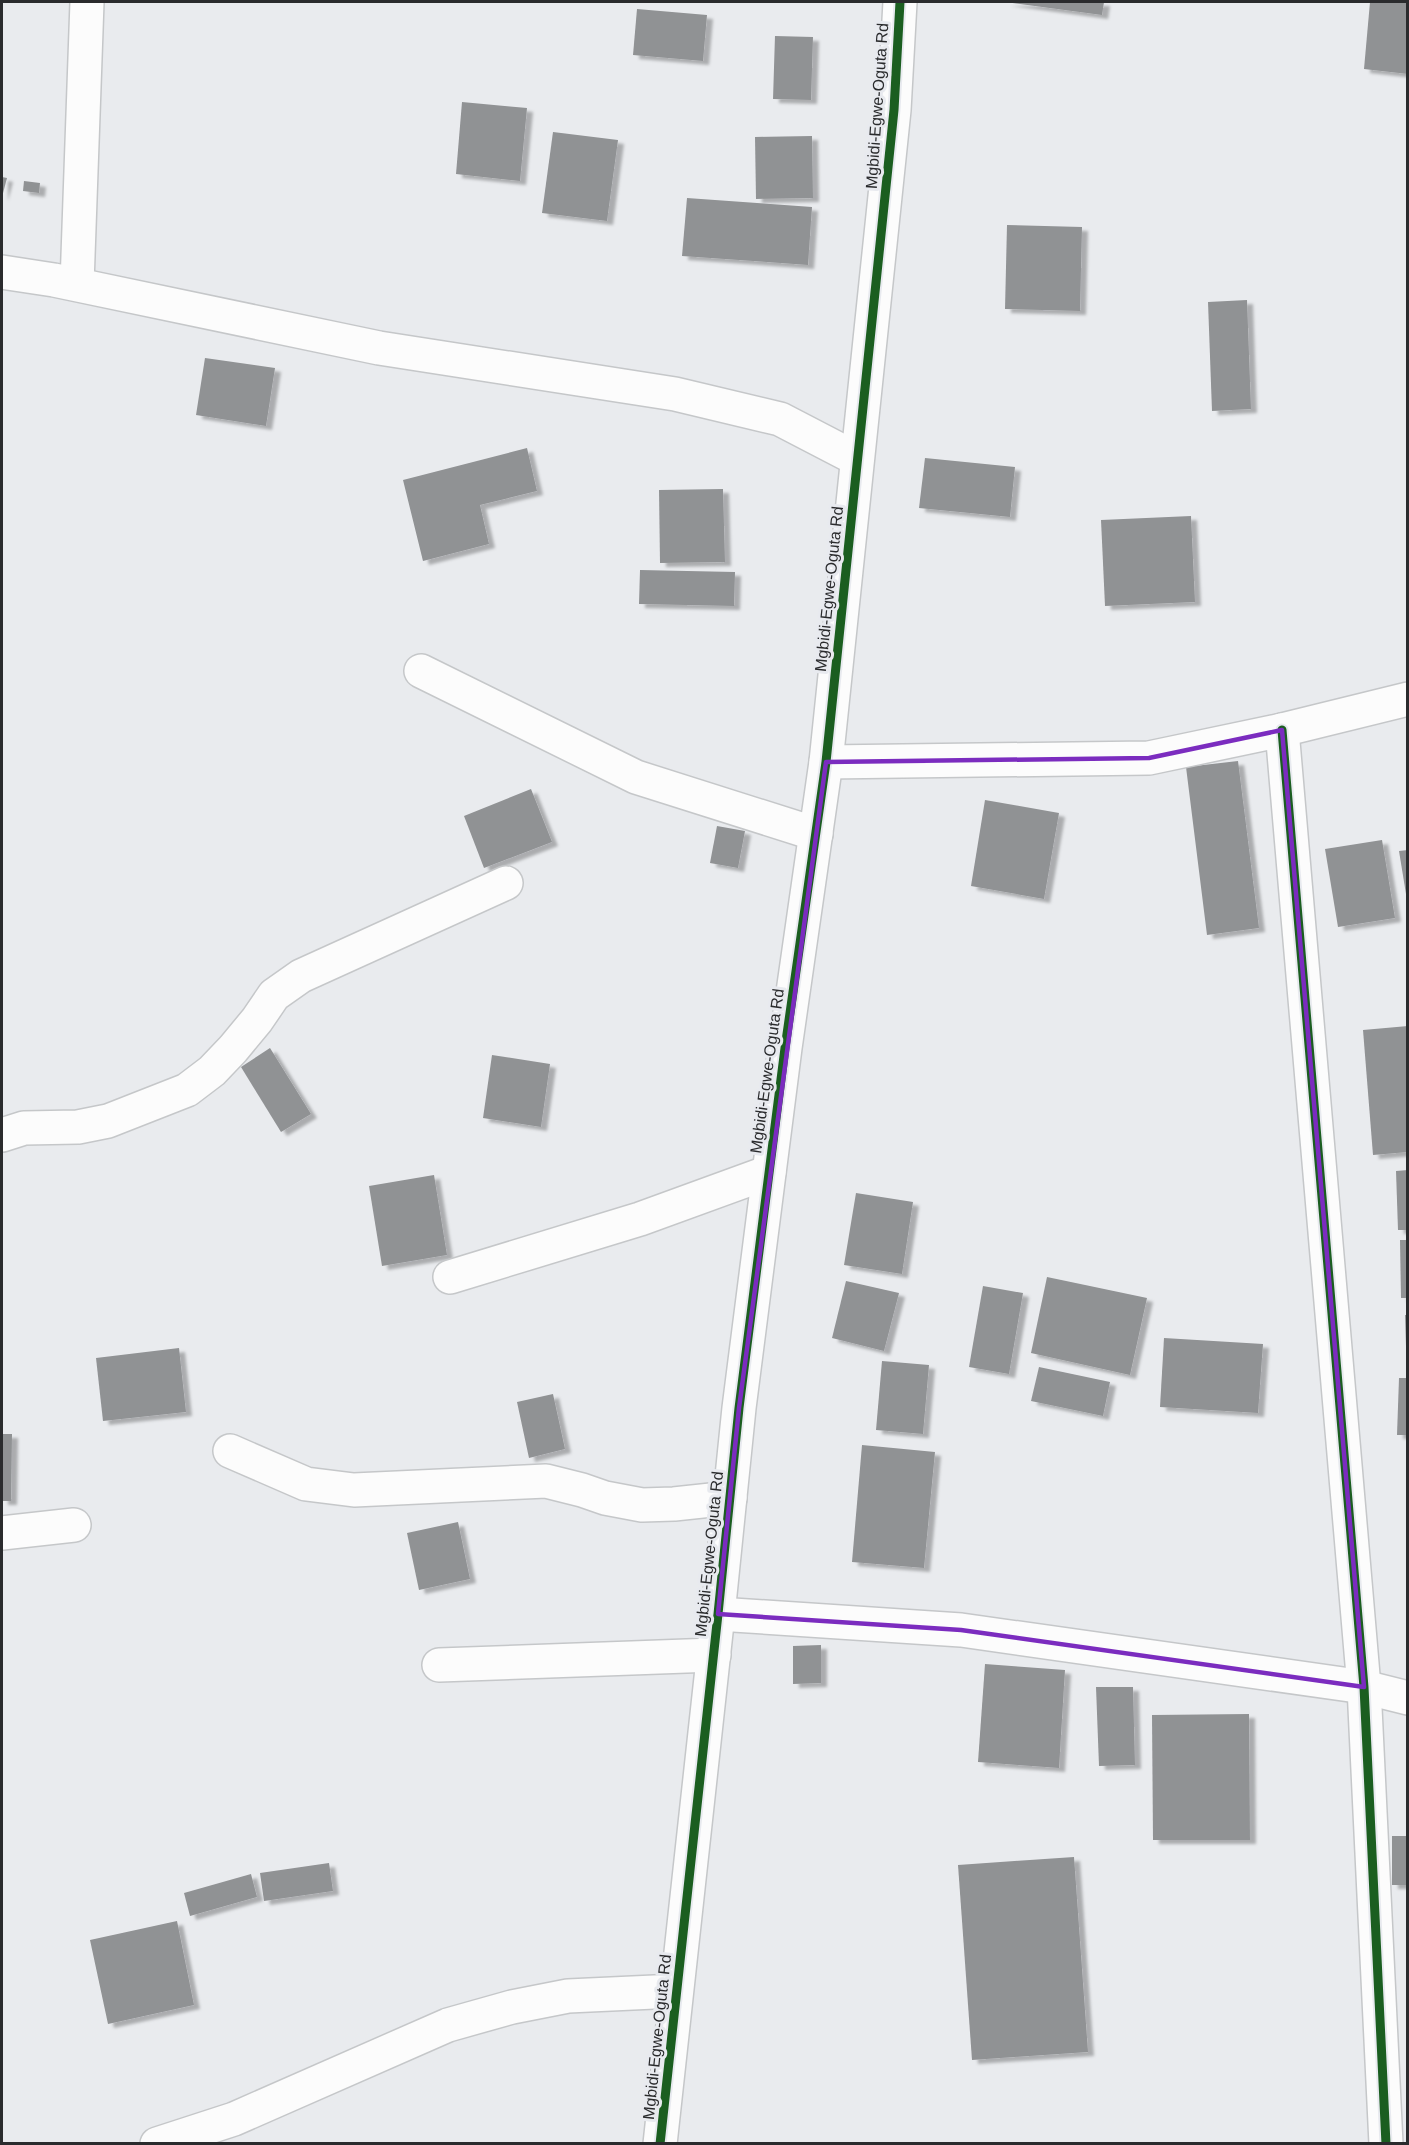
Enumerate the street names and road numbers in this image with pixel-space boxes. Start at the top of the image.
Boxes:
street label: Mgbidi-Egwe-Oguta Rd [863,22,891,190]
street label: Mgbidi-Egwe-Oguta Rd [812,505,846,673]
street label: Mgbidi-Egwe-Oguta Rd [747,987,787,1155]
street label: Mgbidi-Egwe-Oguta Rd [692,1470,726,1638]
street label: Mgbidi-Egwe-Oguta Rd [640,1953,674,2121]

